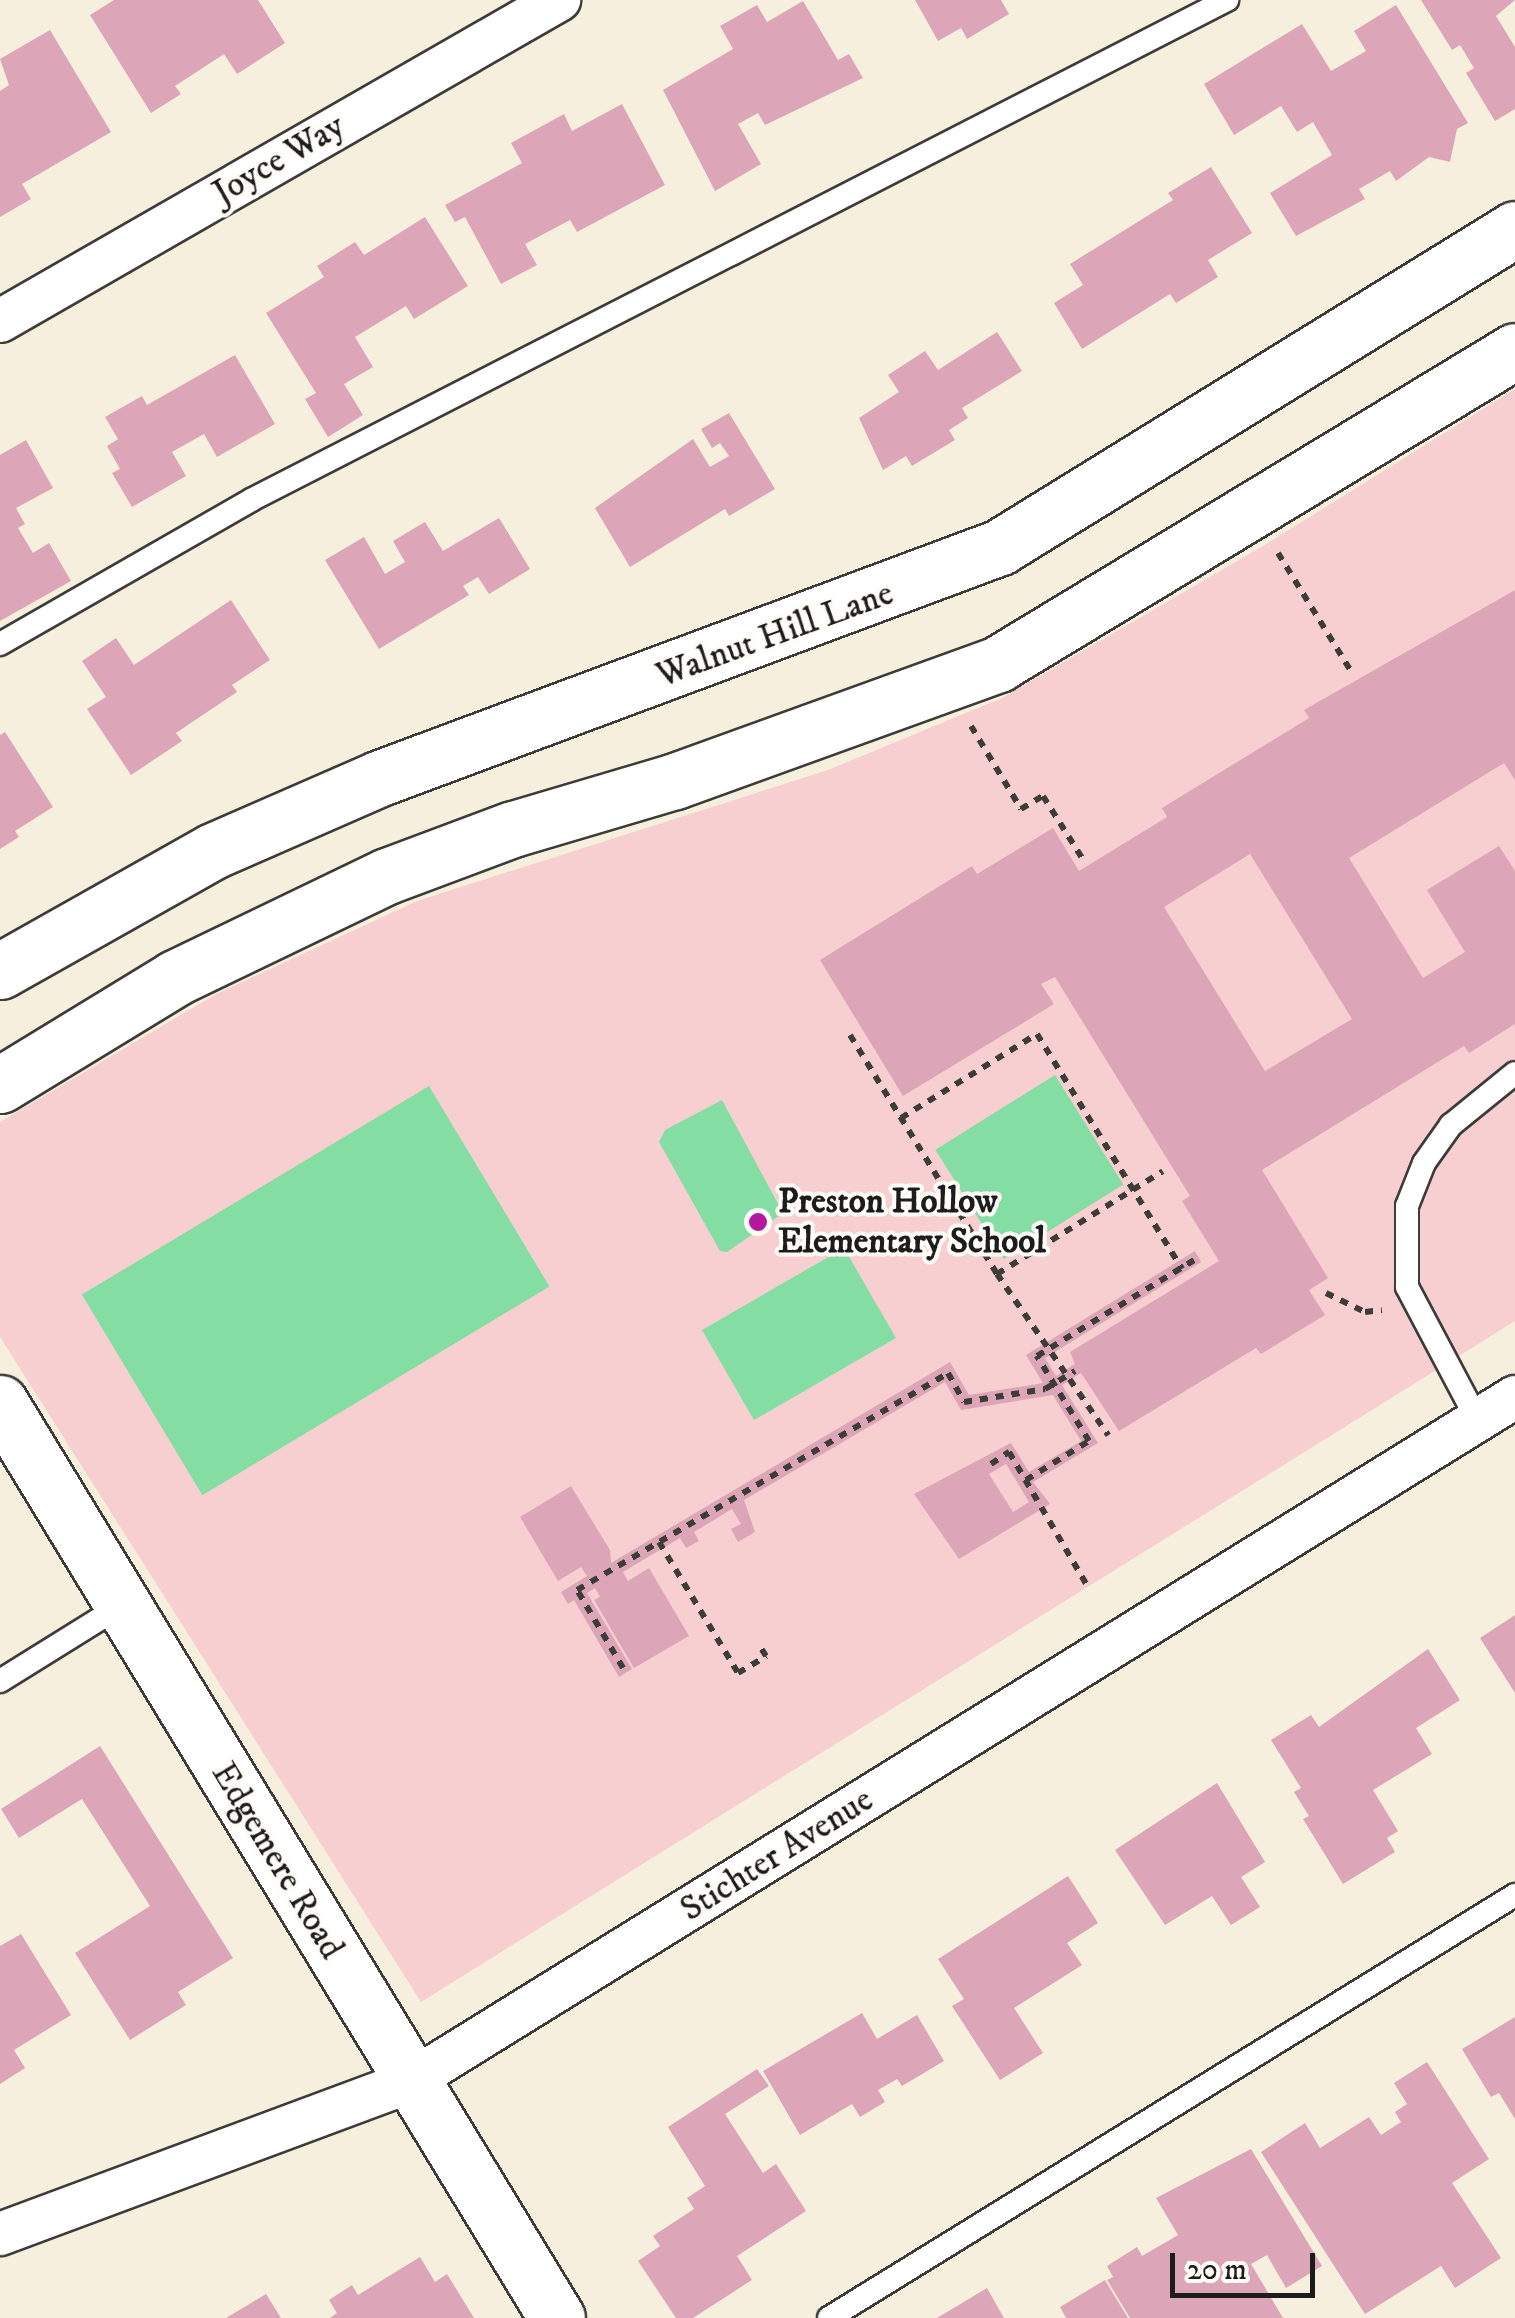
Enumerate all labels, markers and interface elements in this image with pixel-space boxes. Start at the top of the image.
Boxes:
street label: Joyce Way [206,106,352,214]
street label: Walnut Hill Lane [651,573,899,697]
place label: Preston Hollow Elementary School [778,1181,1046,1263]
marker: Preston Hollow Elementary School [747,1211,769,1233]
street label: Edgemere Road [202,1755,352,1967]
street label: Stichter Avenue [673,1779,881,1931]
scale bar [1175,2233,1320,2295]
text: 20 m [1187,2252,1247,2289]

